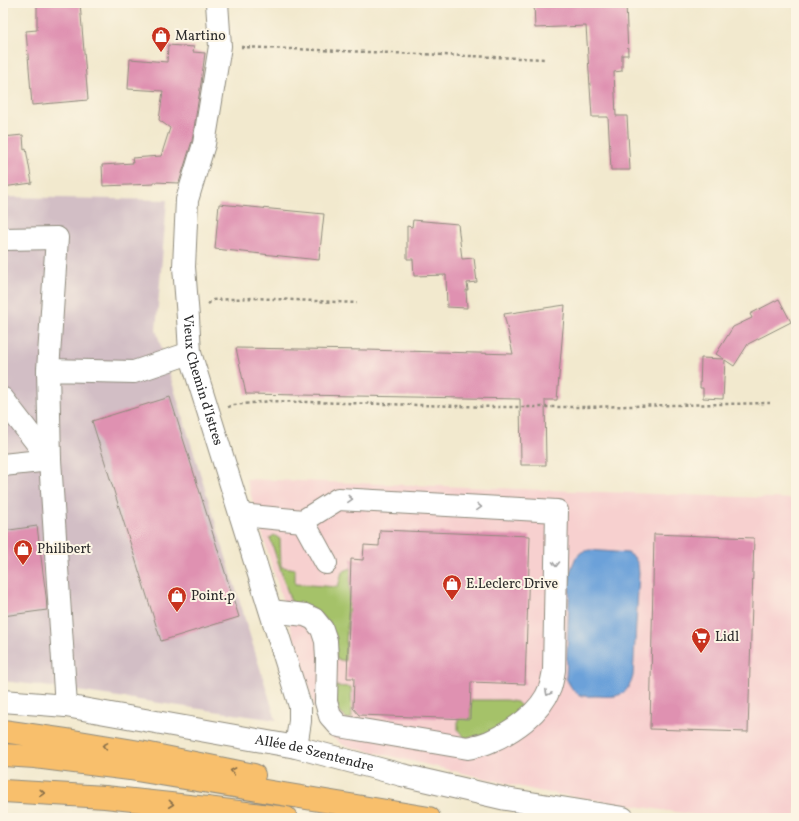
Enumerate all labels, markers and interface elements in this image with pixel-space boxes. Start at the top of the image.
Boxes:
shop icon: Martino [150,25,172,53]
place label: Martino [175,27,226,46]
street label: Vieux Chemin d'Istres [178,314,228,448]
one-way arrow [347,495,353,504]
one-way arrow [476,503,482,511]
shop icon: Philibert [12,538,34,566]
place label: Philibert [37,540,91,559]
one-way arrow [552,561,560,567]
shop icon: E.Leclerc Drive [441,573,463,601]
place label: E.Leclerc Drive [466,575,558,594]
shop icon: Point.p [166,585,188,613]
place label: Point.p [191,587,235,606]
supermarket icon: Lidl [690,626,712,654]
place label: Lidl [715,628,739,647]
one-way arrow [545,689,552,696]
street label: Allée de Szentendre [253,730,376,777]
one-way arrow [102,742,108,751]
one-way arrow [230,767,236,775]
one-way arrow [39,789,45,798]
one-way arrow [168,799,174,808]

